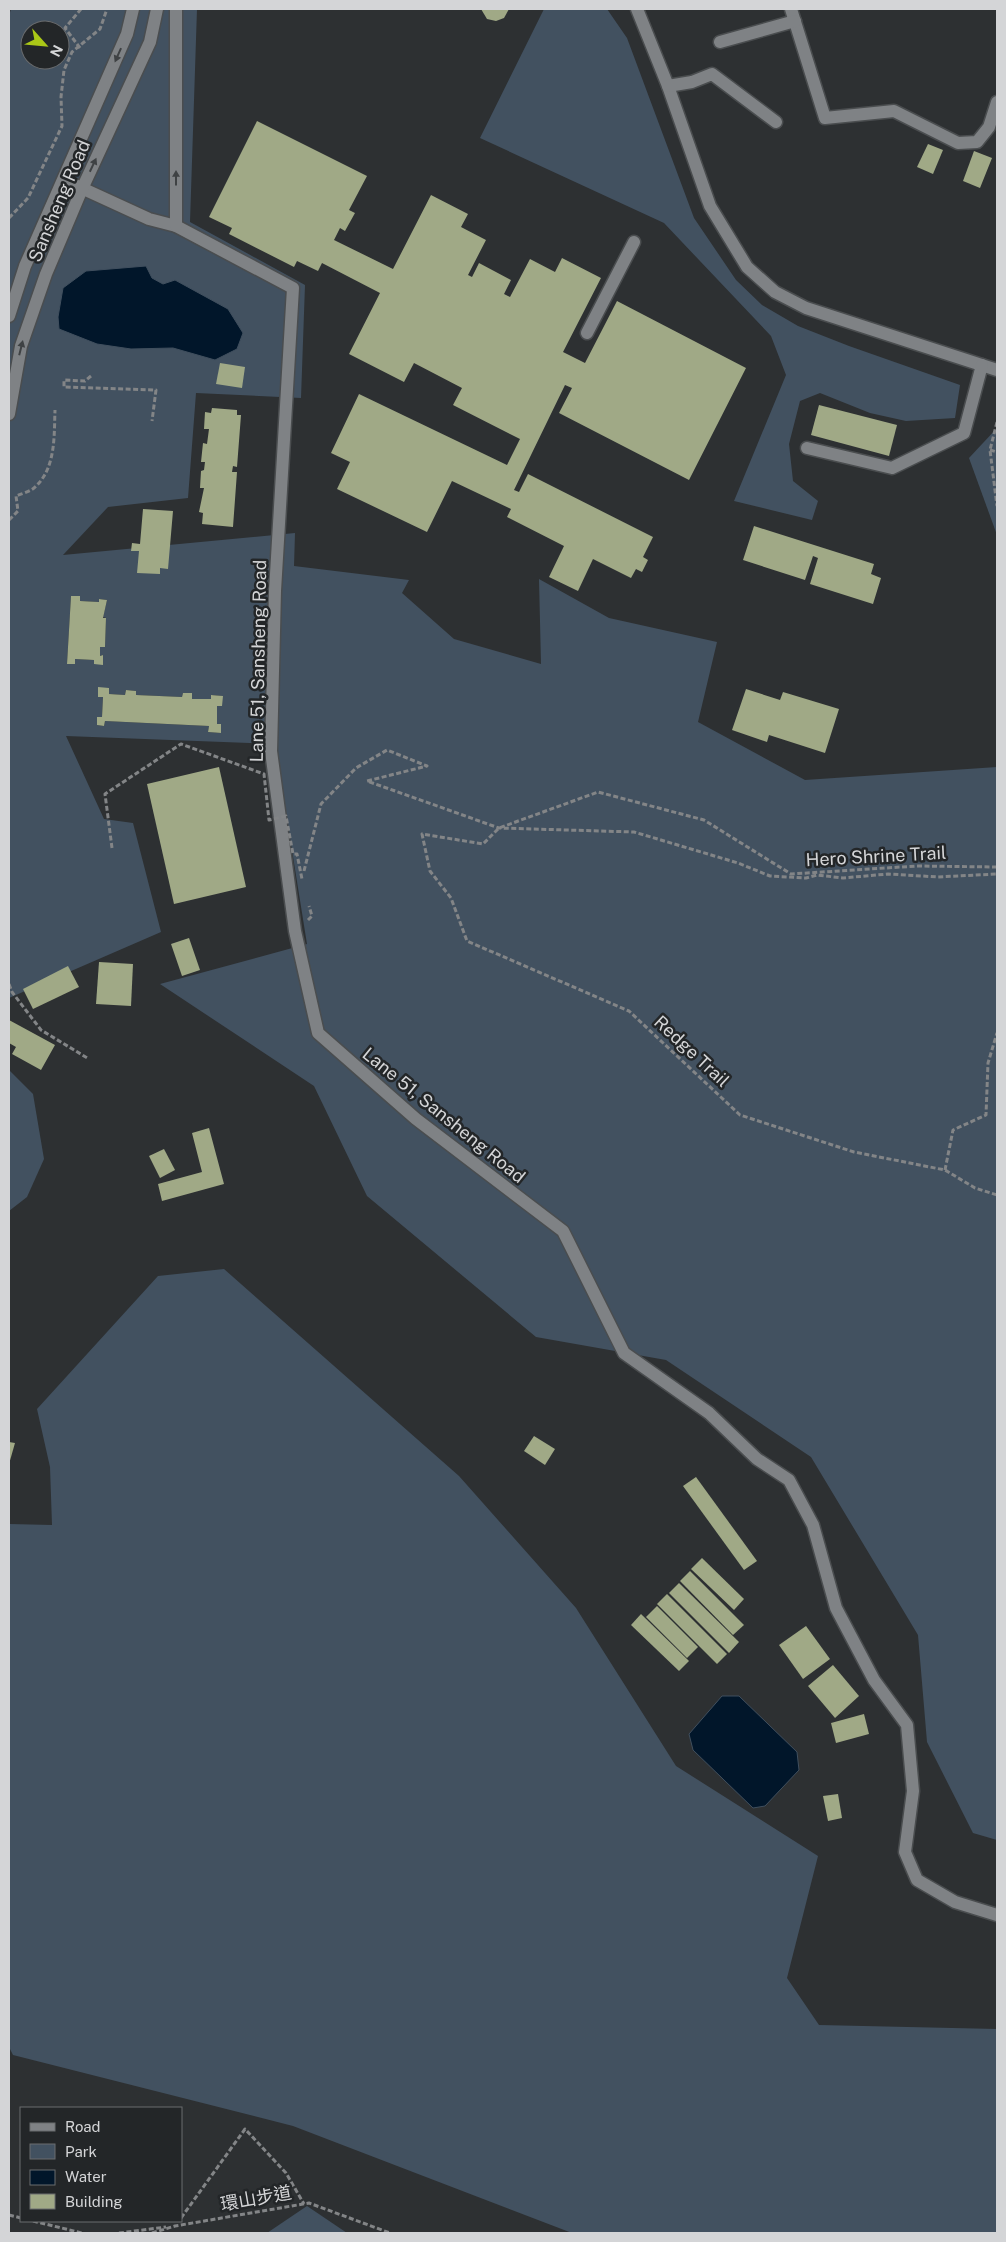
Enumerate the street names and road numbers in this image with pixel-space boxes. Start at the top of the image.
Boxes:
street label: Sansheng Road [24,137,94,265]
street label: Lane 51, Sansheng Road [246,559,270,763]
street label: Hero Shrine Trail [805,842,947,870]
street label: Redge Trail [650,1011,734,1091]
street label: Lane 51, Sansheng Road [359,1043,529,1187]
street label: 環山步道 [219,2181,293,2215]

